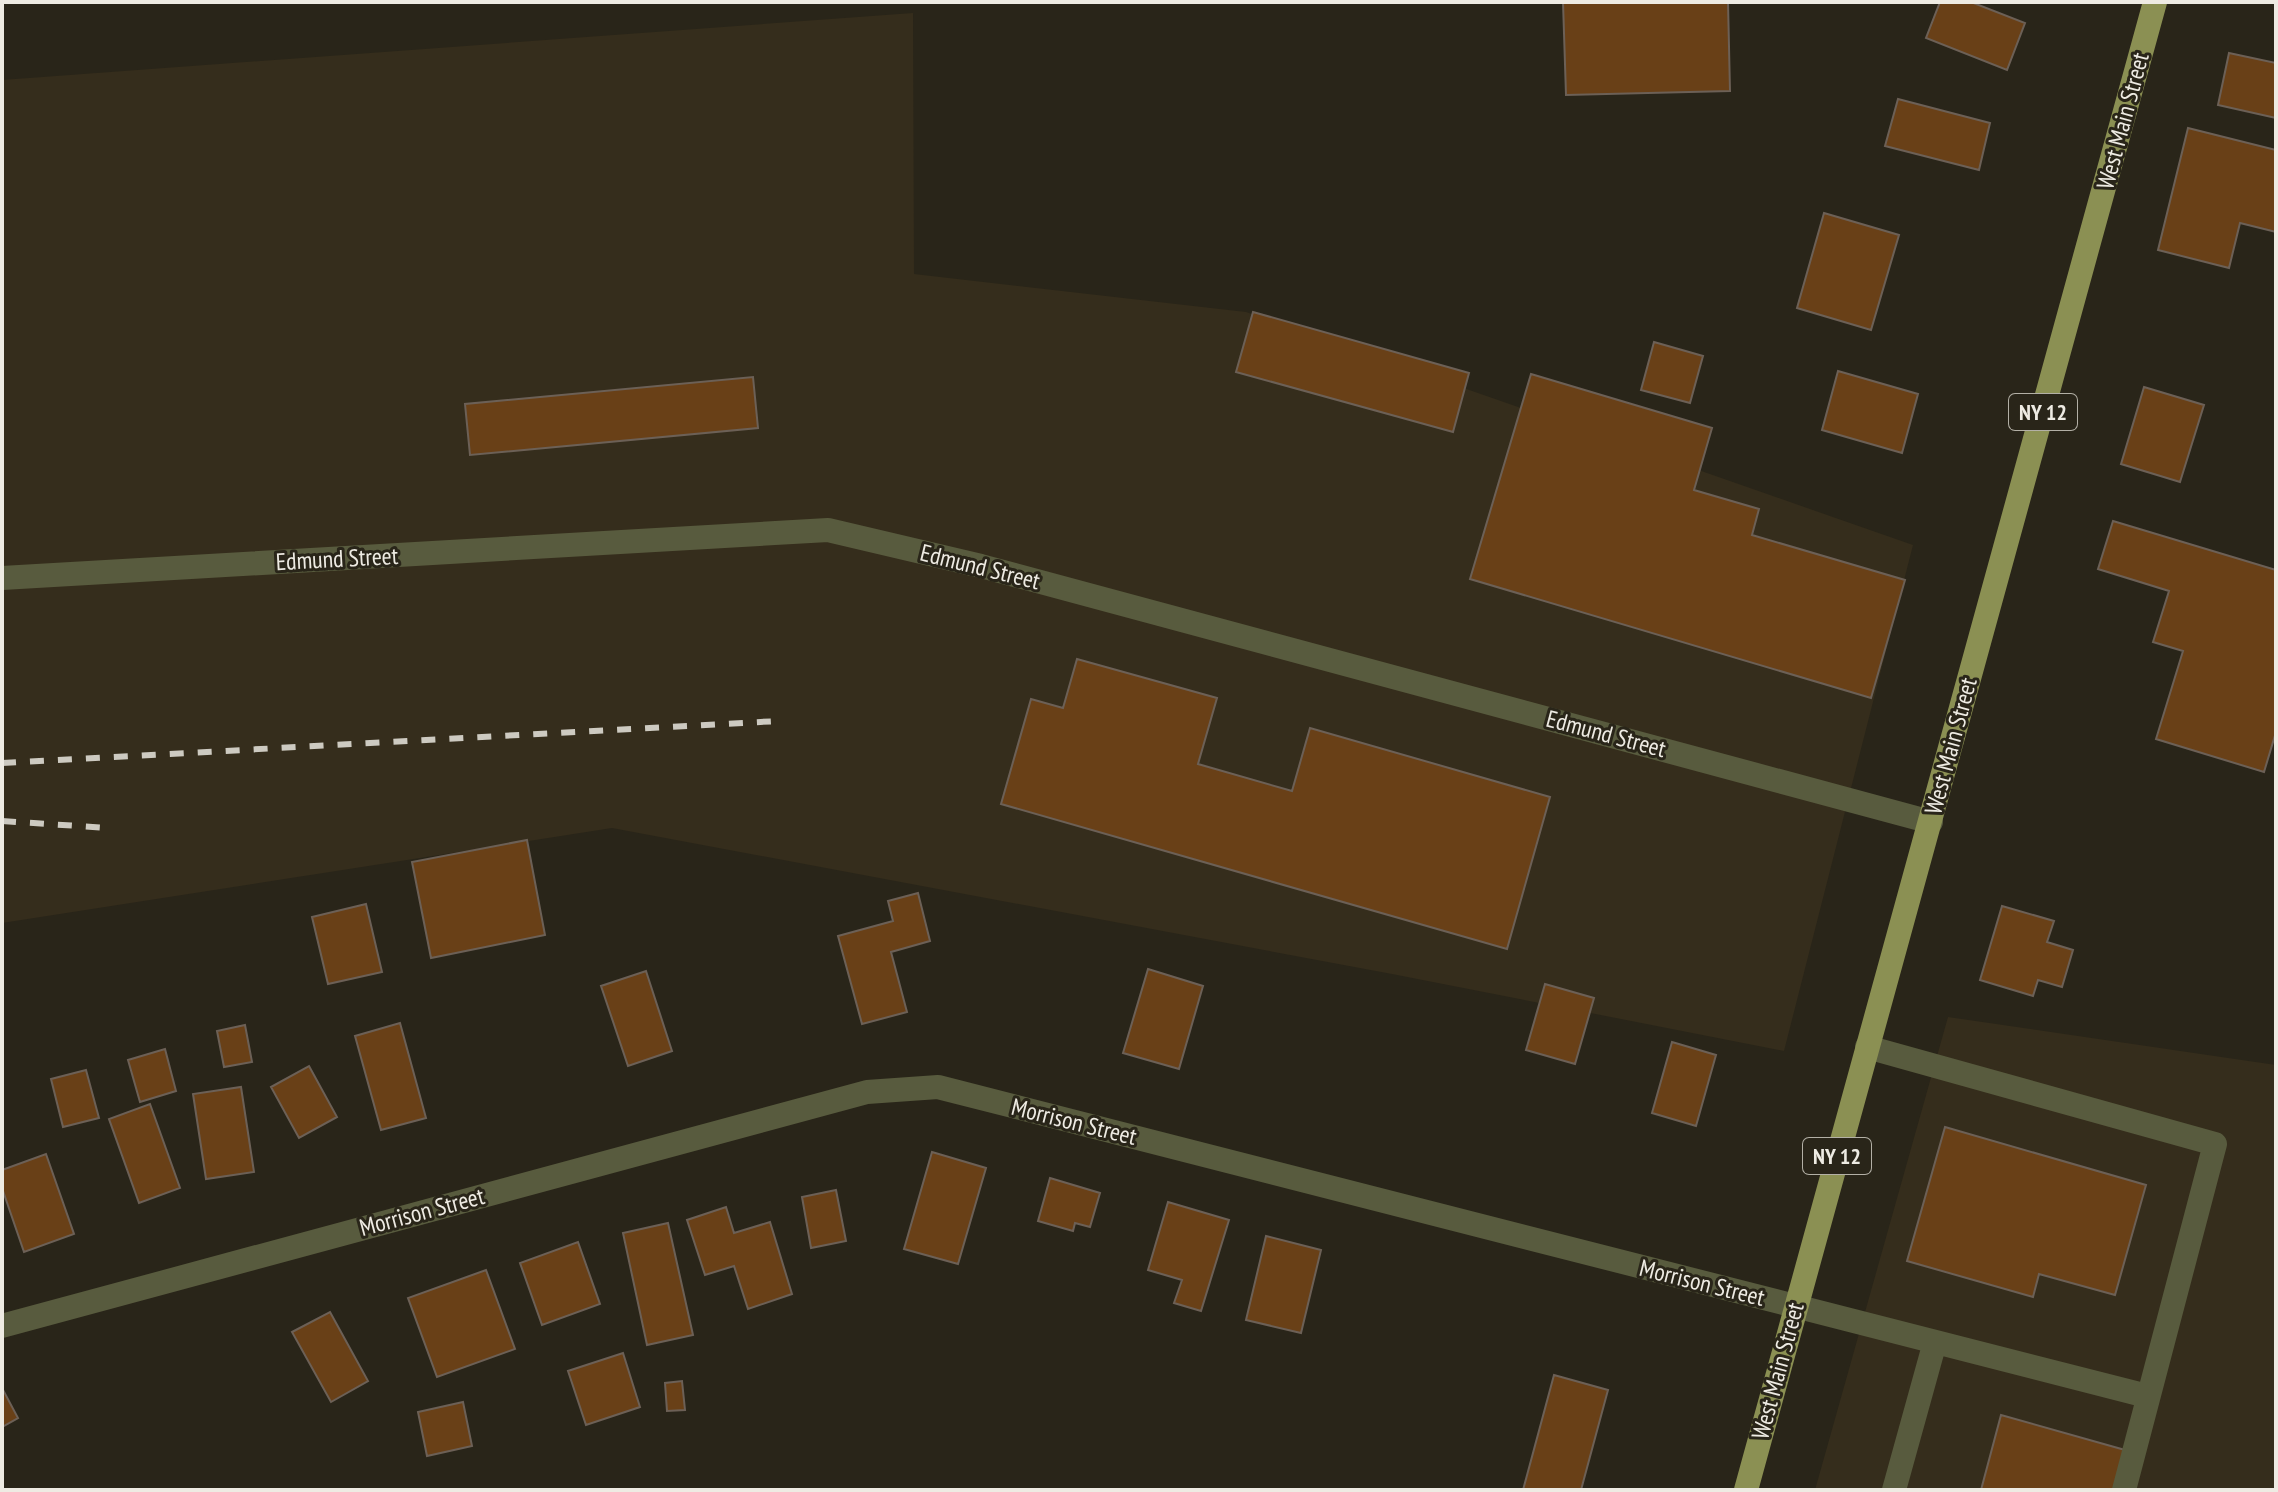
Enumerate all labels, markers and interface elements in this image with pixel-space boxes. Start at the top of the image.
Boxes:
street label: West Main Street [2089,49,2156,193]
road number: NY 12 [2009,394,2077,430]
street label: Edmund Street [917,537,1044,596]
street label: Edmund Street [275,540,399,577]
street label: West Main Street [1917,674,1984,818]
street label: Edmund Street [1543,703,1670,764]
street label: Morrison Street [1008,1091,1140,1152]
road number: NY 12 [1803,1138,1871,1174]
street label: Morrison Street [356,1180,488,1243]
street label: Morrison Street [1636,1252,1768,1313]
street label: West Main Street [1744,1299,1811,1443]

